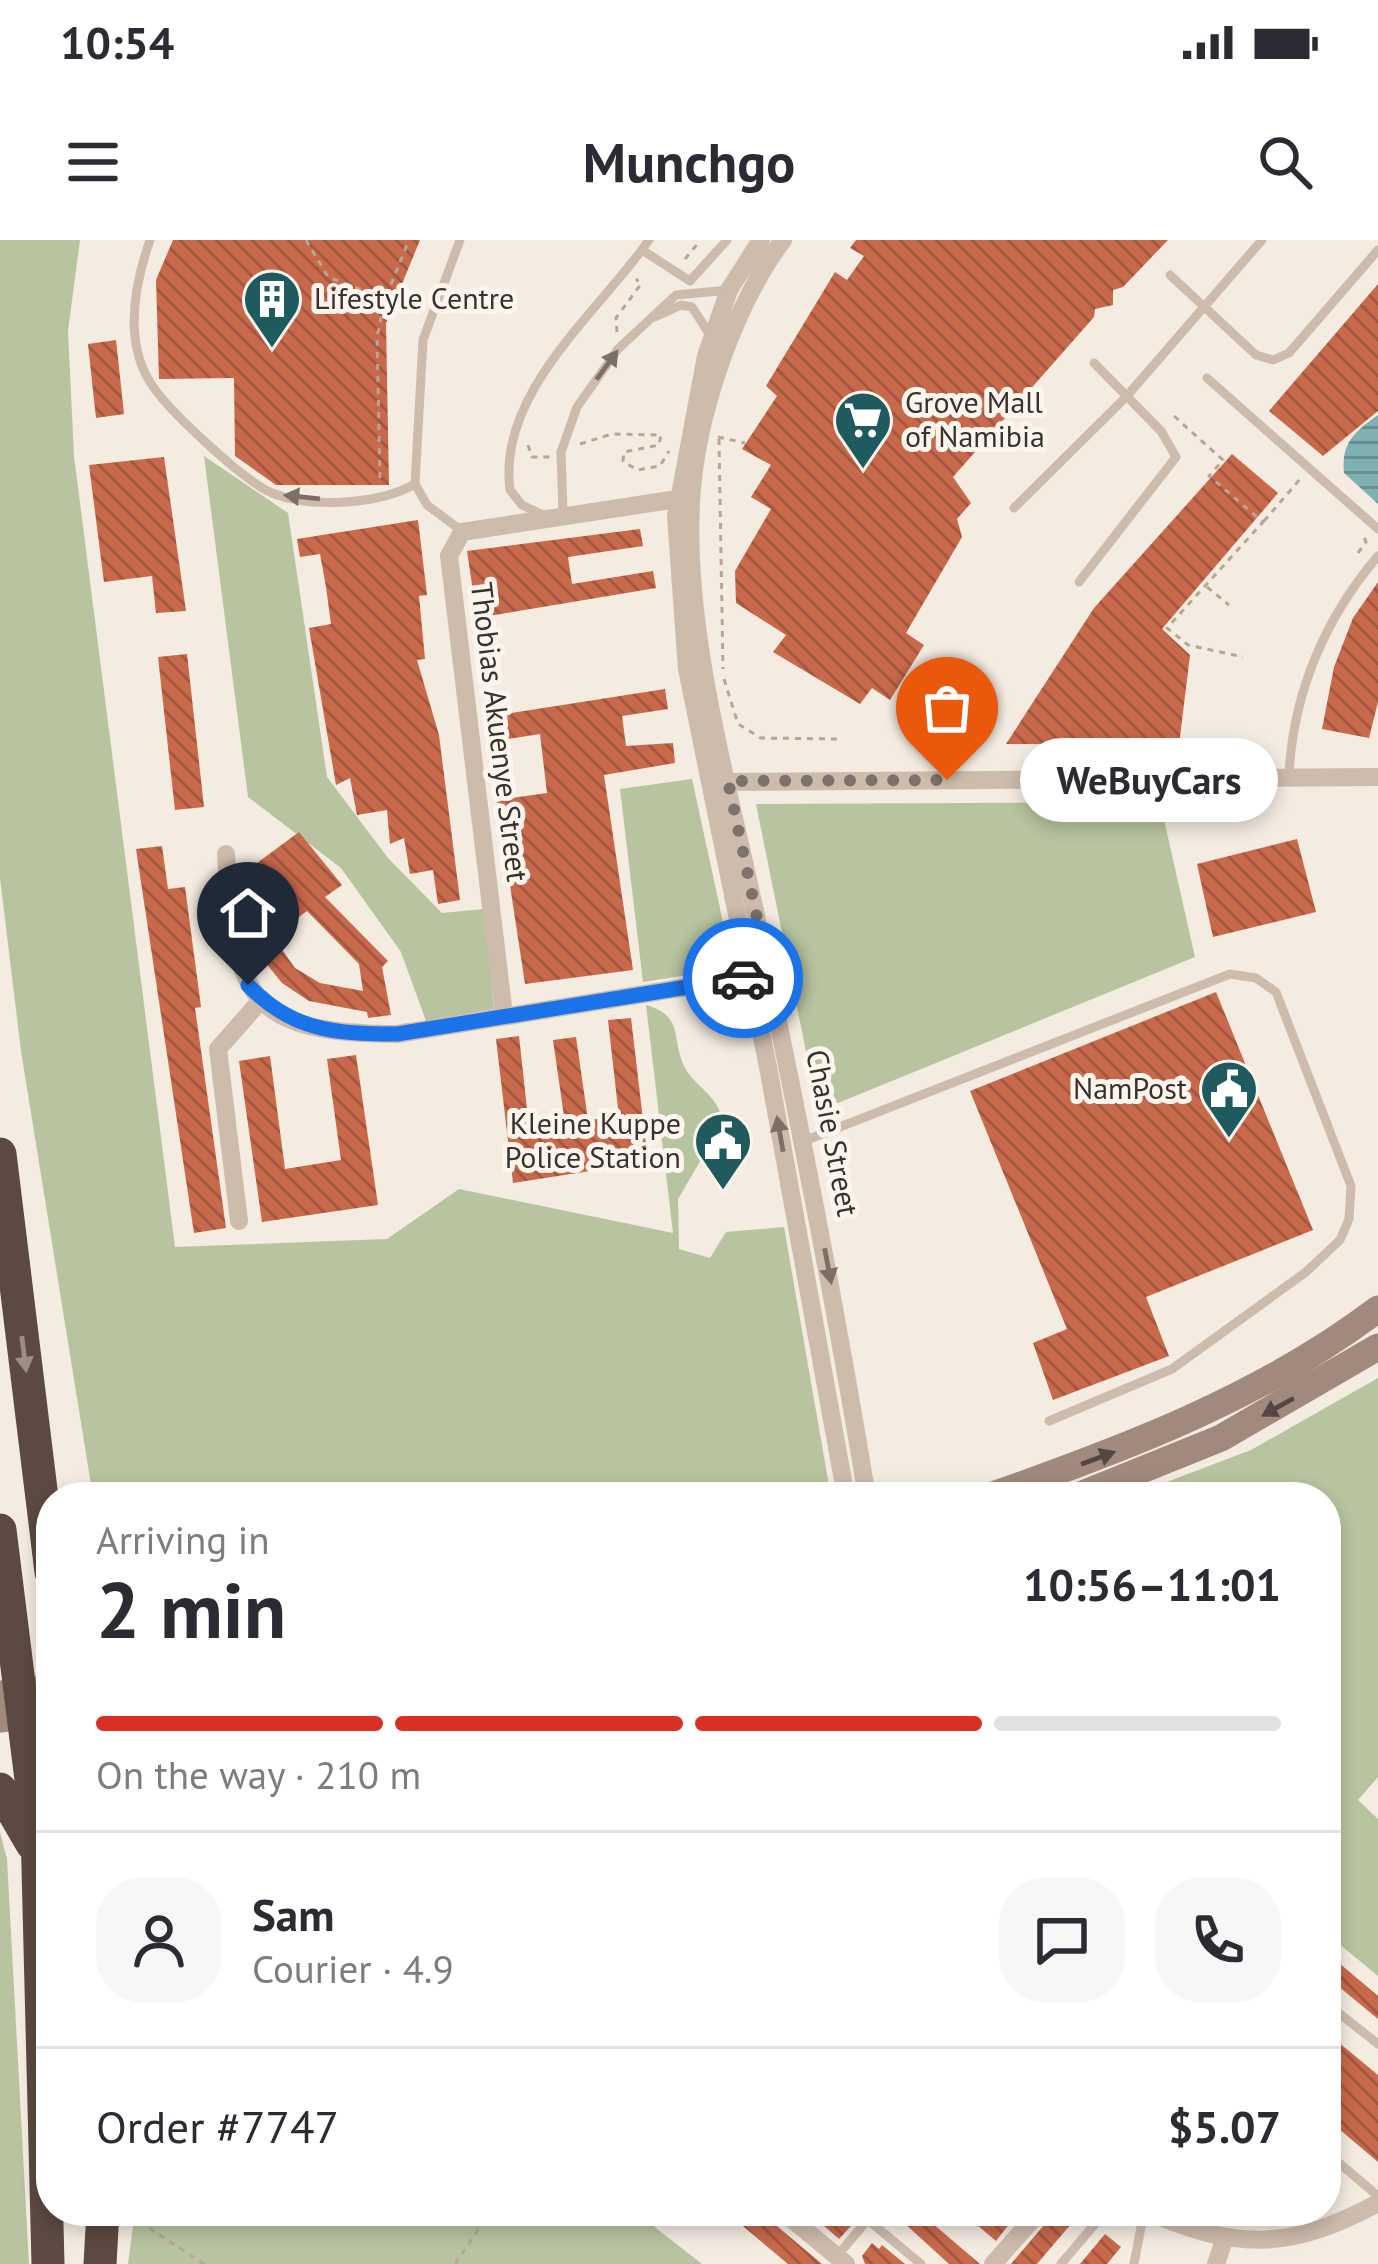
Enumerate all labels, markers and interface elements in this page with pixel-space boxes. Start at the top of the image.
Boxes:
text: 10:54 [60,13,174,71]
text: Munchgo [583,127,795,197]
icon: menu [60,129,126,195]
icon: search [1252,129,1318,195]
building icon: Lifestyle Centre [241,268,303,350]
place label: Lifestyle Centre [314,278,514,317]
one-way arrow [594,349,618,381]
place label: Grove Mall of Namibia [905,382,1045,455]
supermarket icon: Grove Mall of Namibia [832,389,894,471]
one-way arrow [283,487,320,506]
street label: Thobias Akuenye Street [463,580,538,884]
pin [896,657,998,780]
icon: bag [914,675,980,741]
callout: WeBuyCars [1019,738,1277,822]
text: WeBuyCars [1057,754,1241,805]
pin [197,862,299,985]
icon: home [215,880,281,946]
courier [683,918,803,1038]
icon: car [710,945,776,1011]
street label: Chasie Street [798,1046,869,1219]
public building icon: NamPost [1198,1058,1260,1140]
place label: NamPost [1073,1068,1187,1107]
place label: Kleine Kuppe Police Station [505,1103,681,1176]
public building icon: Kleine Kuppe Police Station [692,1110,754,1192]
one-way arrow [771,1115,790,1152]
one-way arrow [819,1248,838,1285]
one-way arrow [15,1336,34,1373]
one-way arrow [1261,1395,1294,1416]
one-way arrow [1080,1448,1116,1466]
text: Arriving in [96,1514,270,1565]
text: 10:56–11:01 [1023,1555,1281,1613]
text: 2 min [96,1559,286,1660]
text: On the way · 210 m [96,1749,421,1800]
button: person [96,1877,222,2003]
button: chat [999,1877,1125,2003]
button: phone [1155,1877,1281,2003]
text: Sam [252,1885,334,1943]
text: Courier · 4.9 [252,1943,454,1994]
text: Order #7747 [96,2097,339,2155]
text: $5.07 [1168,2097,1281,2155]

